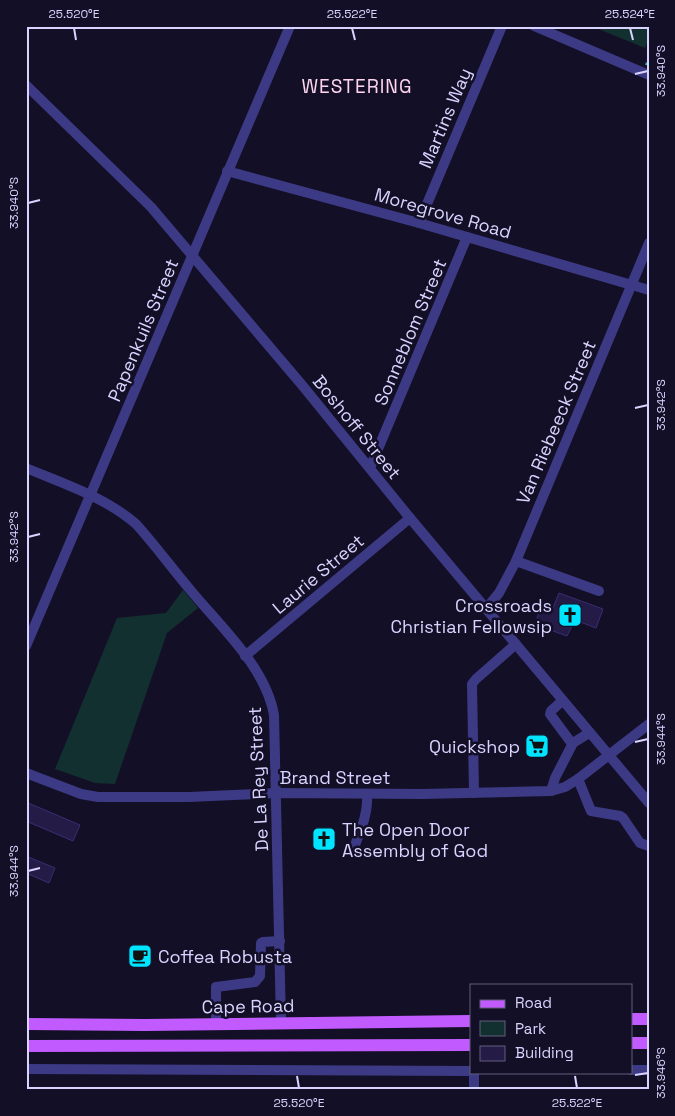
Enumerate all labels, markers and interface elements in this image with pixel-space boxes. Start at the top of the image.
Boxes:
text: 25.520°E [49,6,100,22]
text: 25.522°E [327,6,377,22]
text: 25.524°E [605,6,655,22]
text: 33.940°S [653,45,669,97]
street label: Martins Way [413,64,477,172]
district label: WESTERING [301,74,413,99]
text: 33.940°S [6,177,22,229]
street label: Moregrove Road [372,182,514,244]
street label: Papenkuils Street [103,255,183,405]
street label: Sonneblom Street [369,255,451,409]
street label: Van Riebeeck Street [511,337,601,507]
street label: Boshoff Street [308,370,406,484]
text: 33.942°S [653,379,669,431]
text: 33.942°S [6,511,22,563]
street label: Laurie Street [268,529,368,619]
place label: Crossroads Christian Fellowsip [390,594,552,638]
church icon: Crossroads Christian Fellowsip [557,602,583,628]
street label: De La Rey Street [243,706,273,852]
text: 33.944°S [653,713,669,765]
supermarket icon: Quickshop [524,733,550,759]
place label: Quickshop [429,735,520,758]
street label: Brand Street [280,766,390,789]
place label: The Open Door Assembly of God [342,818,488,862]
church icon: The Open Door Assembly of God [311,826,337,852]
text: 33.944°S [6,845,22,897]
cafe icon: Coffea Robusta [127,943,153,969]
place label: Coffea Robusta [158,945,292,968]
legend [470,984,632,1074]
text: Road [515,993,552,1012]
street label: Cape Road [201,994,295,1018]
text: Park [515,1019,546,1038]
text: Building [515,1043,574,1062]
text: 33.946°S [653,1047,669,1099]
text: 25.520°E [274,1095,325,1111]
text: 25.522°E [552,1095,602,1111]

